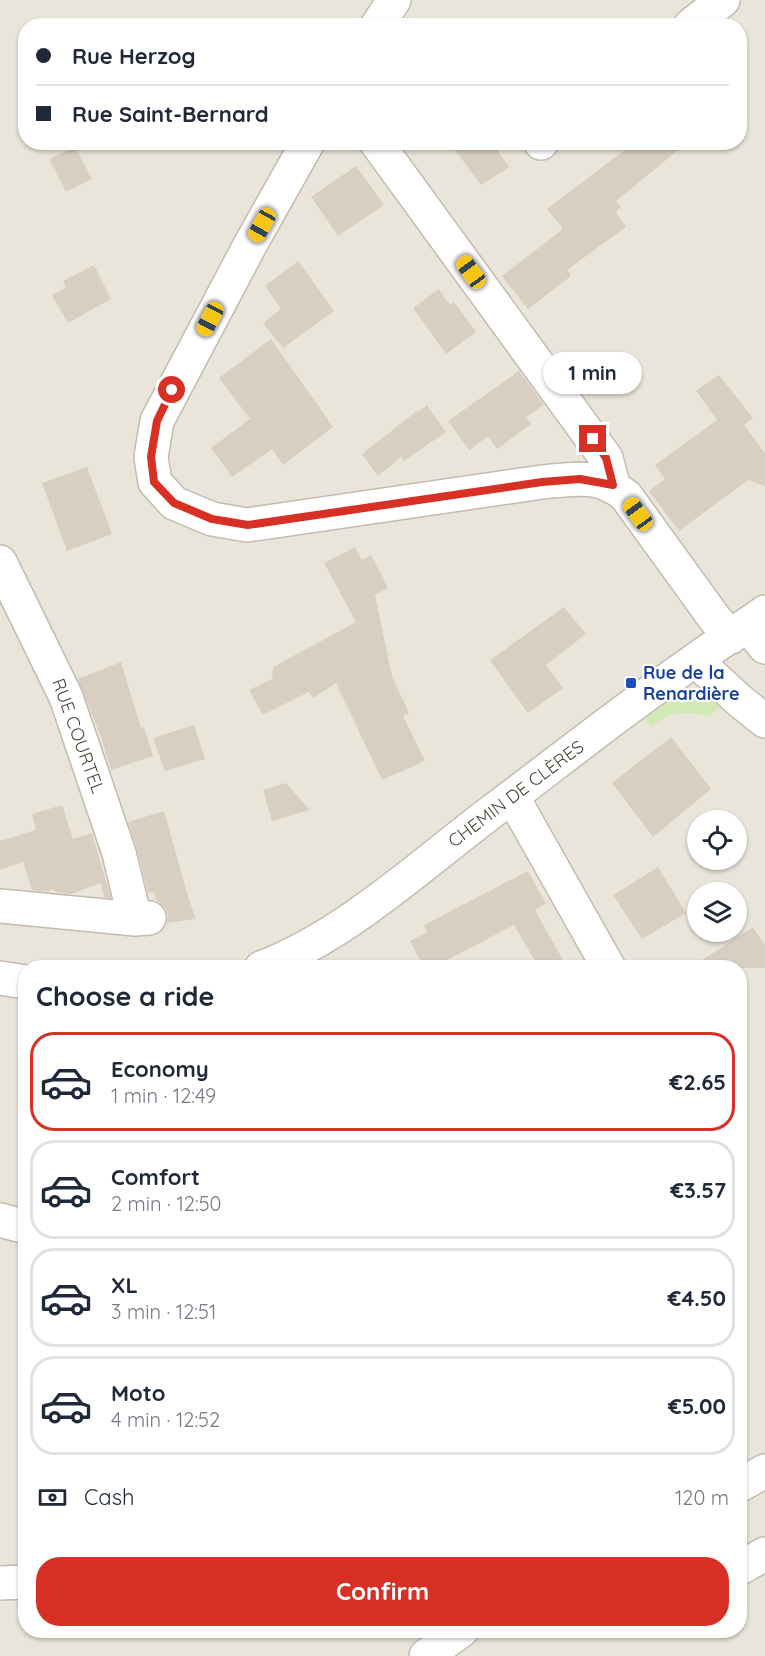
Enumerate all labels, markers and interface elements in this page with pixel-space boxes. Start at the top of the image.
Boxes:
text: Rue Herzog [72,42,196,70]
text: Rue Saint-Bernard [72,100,269,128]
car [245,205,279,245]
car [453,252,489,292]
car [194,299,226,339]
callout: 1 min [544,352,642,394]
text: 1 min [568,360,617,385]
route start [158,376,185,403]
route end [579,425,606,452]
car [620,494,656,534]
place label: Rue de la Renardière [643,661,740,705]
street label: RUE COURTEL [47,675,110,797]
marker: Rue de la Renardière [624,676,638,690]
street label: CHEMIN DE CLÈRES [443,735,588,852]
map controls [687,810,747,942]
button: locate [687,810,747,870]
button: layers [687,882,747,942]
text: Choose a ride [36,979,214,1013]
icon: car [39,1055,93,1109]
text: Economy [111,1055,209,1083]
text: €2.65 [669,1068,726,1096]
text: 1 min · 12:49 [111,1083,216,1108]
icon: car [39,1163,93,1217]
text: Comfort [111,1163,200,1191]
text: €3.57 [670,1176,726,1204]
text: 2 min · 12:50 [111,1191,221,1216]
icon: car [39,1271,93,1325]
text: XL [111,1271,138,1299]
text: €4.50 [668,1284,726,1312]
text: 3 min · 12:51 [111,1299,216,1324]
icon: car [39,1379,93,1433]
text: Moto [111,1379,165,1407]
text: €5.00 [668,1392,726,1420]
text: 4 min · 12:52 [111,1407,220,1432]
icon: cash [36,1481,69,1514]
text: Cash [84,1483,135,1511]
text: 120 m [675,1485,729,1510]
button: Confirm [36,1557,729,1626]

